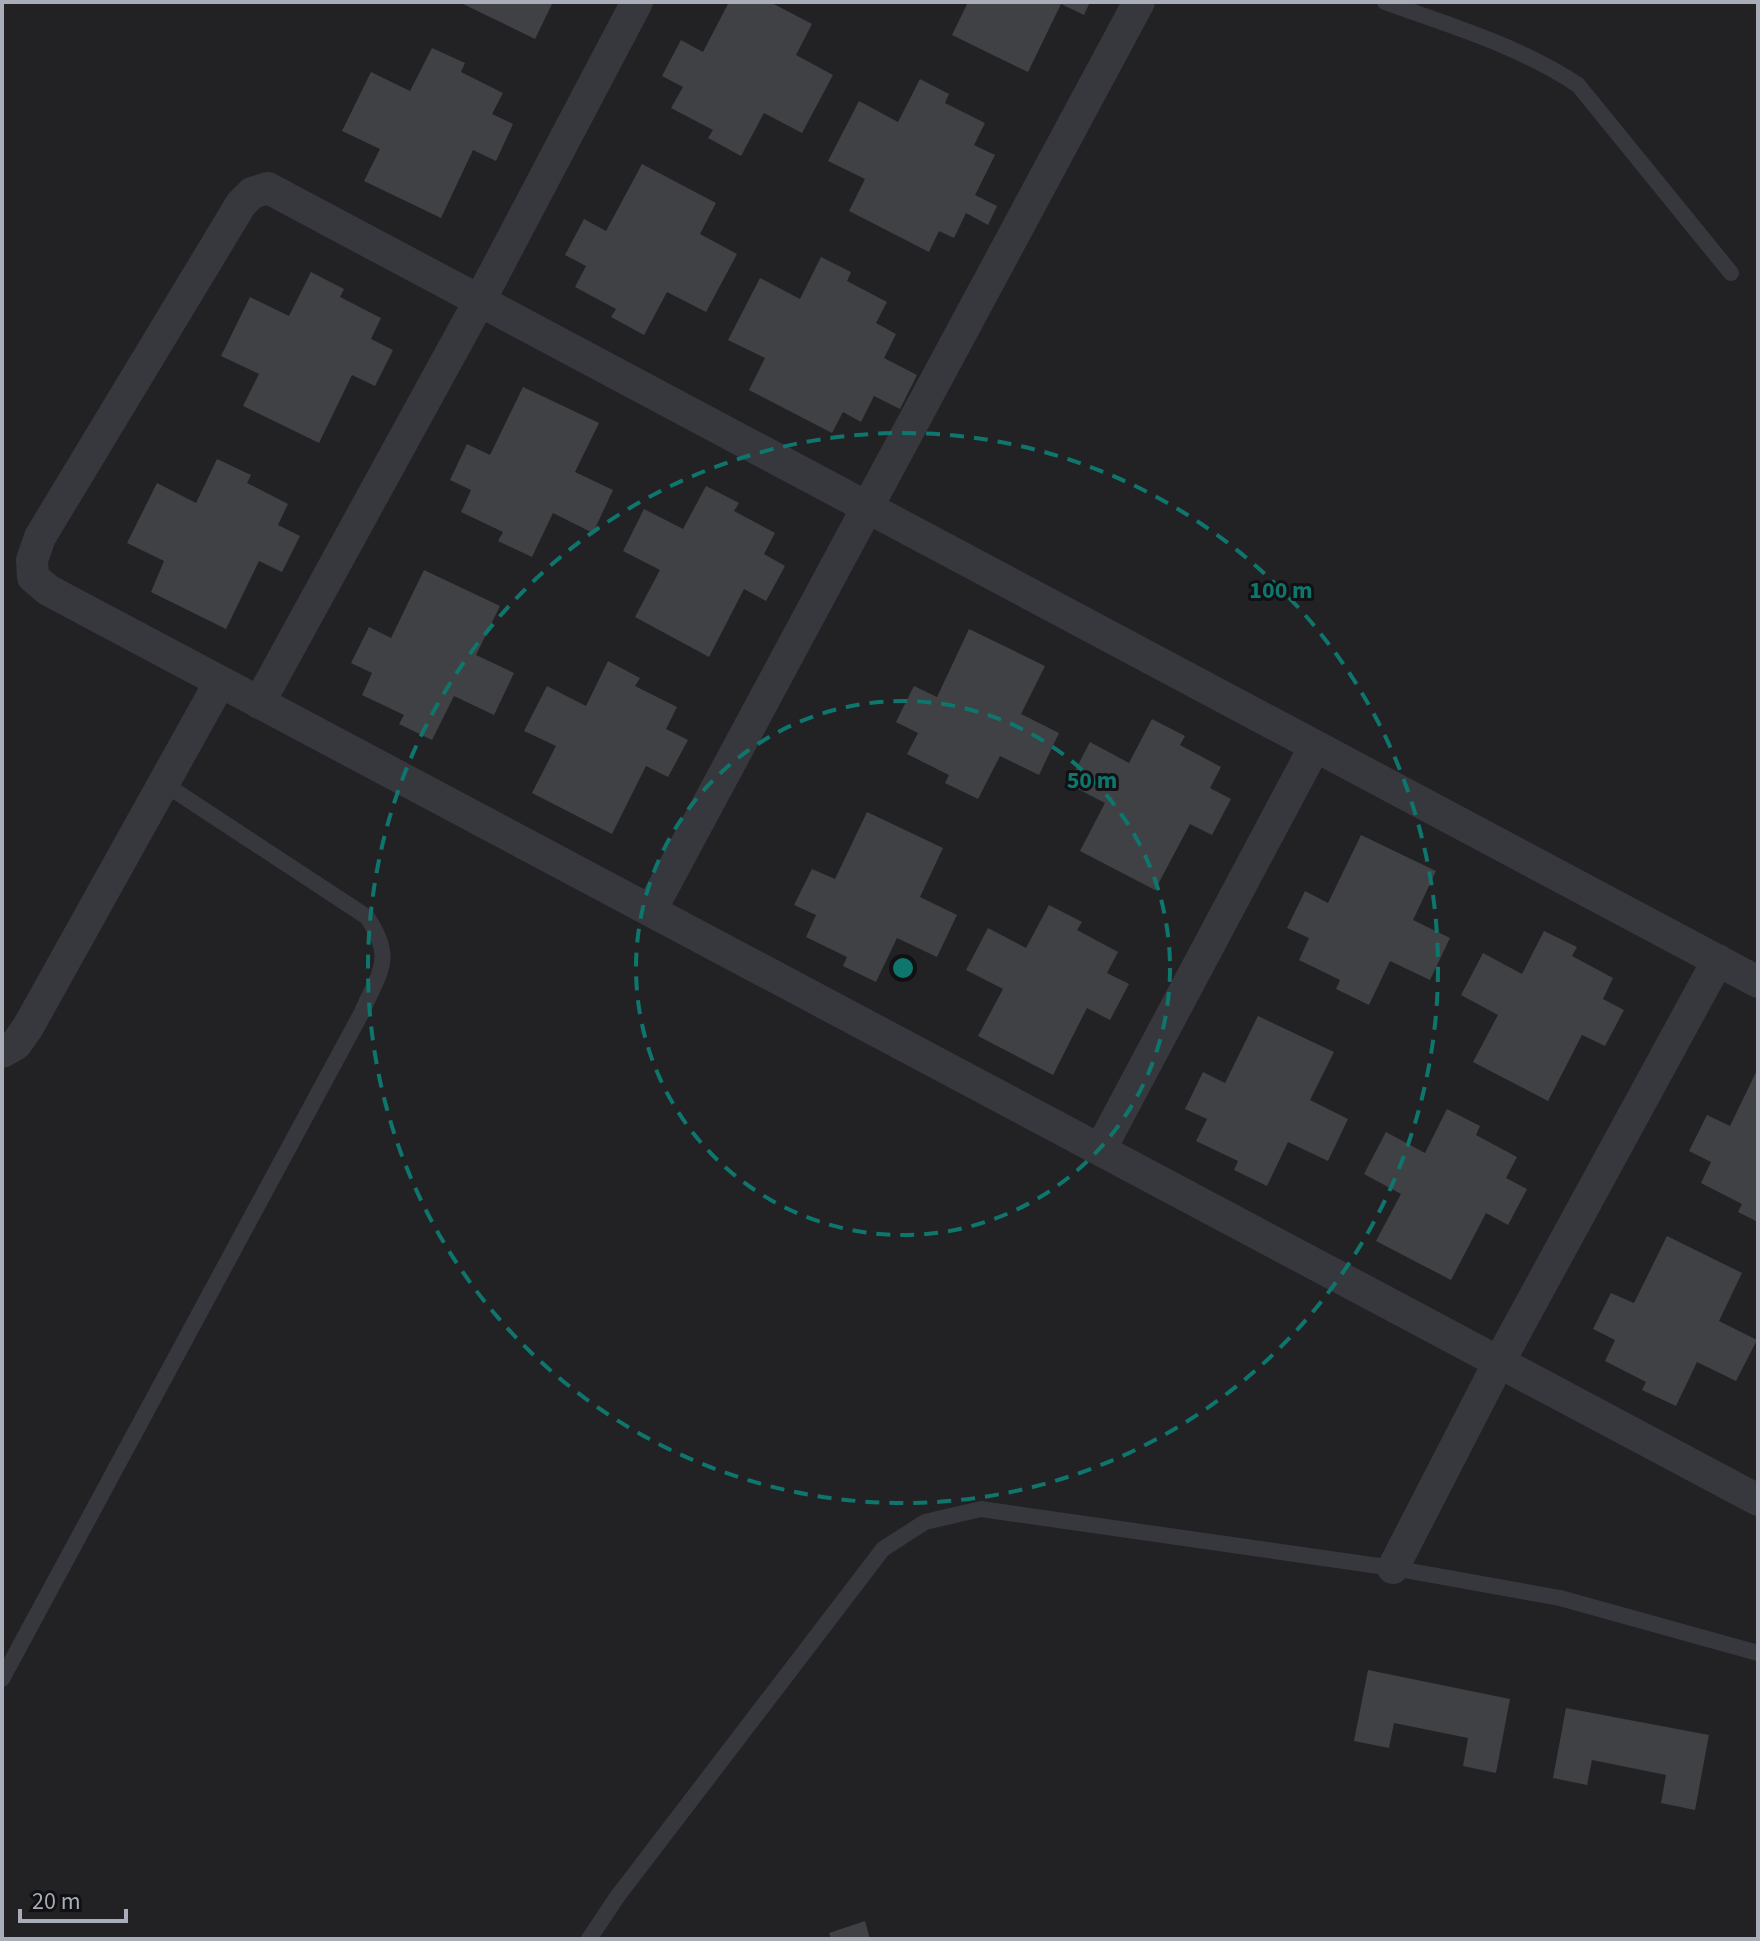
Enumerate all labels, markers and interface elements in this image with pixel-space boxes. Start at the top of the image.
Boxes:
text: 100 m [1249,573,1313,608]
text: 50 m [1067,763,1117,798]
centre of rings [889,954,917,982]
scale bar [20,1873,126,1923]
text: 20 m [32,1884,81,1919]

